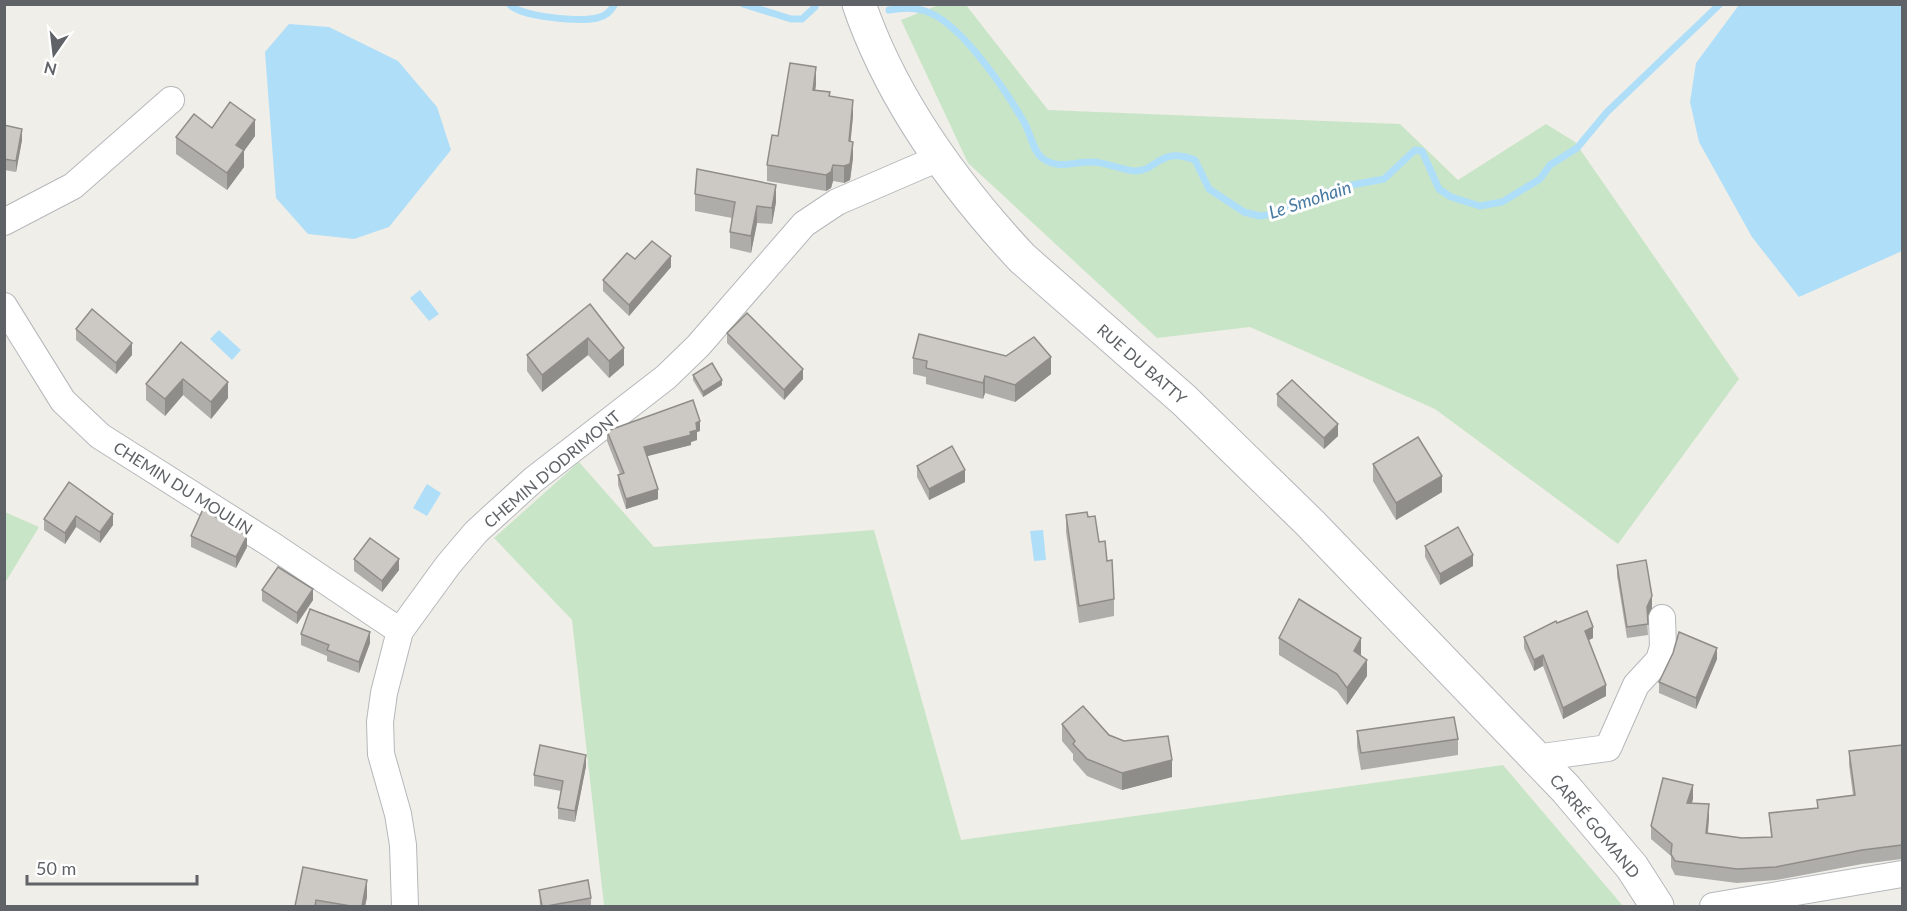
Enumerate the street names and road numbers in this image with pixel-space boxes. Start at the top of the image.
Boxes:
street label: RUE DU BATTY [1094,320,1191,407]
street label: CHEMIN D'ODRIMONT [480,406,624,531]
street label: CHEMIN DU MOULIN [110,437,256,538]
street label: CARRÉ GOMAND [1546,770,1644,881]

